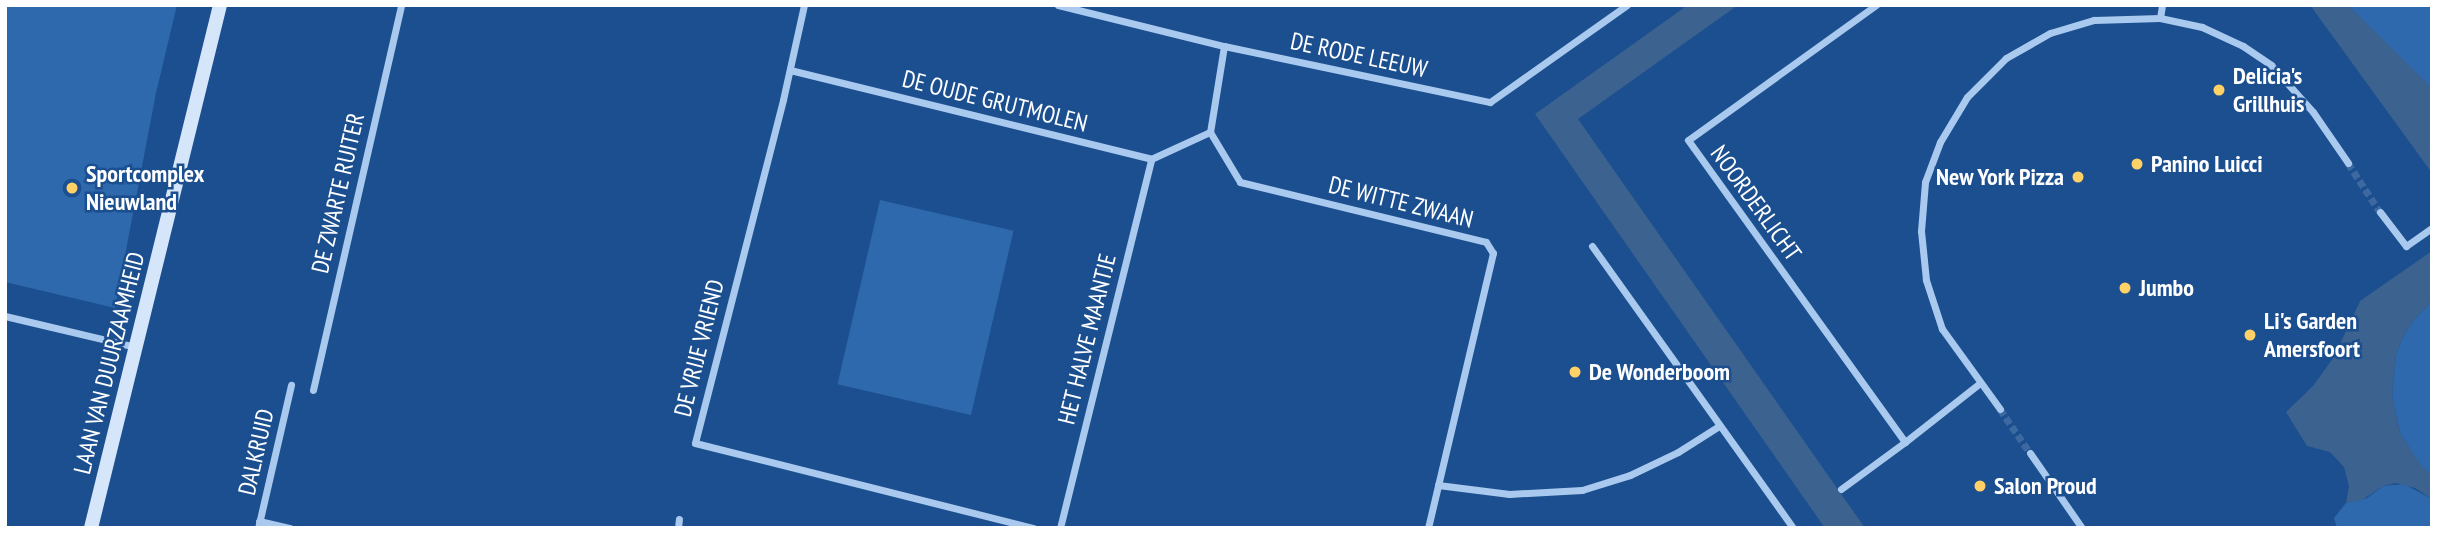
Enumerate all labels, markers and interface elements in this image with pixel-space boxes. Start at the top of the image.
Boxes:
street label: DE RODE LEEUW [1288,26,1430,84]
place label: Delicia's Grillhuis [2233,62,2304,118]
street label: DE OUDE GRUTMOLEN [899,64,1091,138]
marker: Delicia's Grillhuis [2211,82,2227,98]
street label: DE ZWARTE RUITER [306,110,370,276]
street label: NOORDERLICHT [1705,140,1807,266]
place label: Panino Luicci [2151,150,2263,178]
marker: Panino Luicci [2129,156,2145,172]
place label: Sportcomplex Nieuwland [86,160,204,216]
place label: New York Pizza [1934,163,2064,191]
marker: New York Pizza [2070,169,2086,185]
street label: DE WITTE ZWAAN [1325,170,1477,234]
marker: Sportcomplex Nieuwland [64,180,80,196]
street label: LAAN VAN DUURZAAMHEID [67,249,151,477]
street label: HET HALVE MAANTJE [1052,250,1122,428]
place label: Jumbo [2139,274,2194,302]
street label: DE VRIJE VRIEND [668,276,730,420]
marker: Jumbo [2117,280,2133,296]
place label: Li's Garden Amersfoort [2264,307,2360,363]
marker: Li's Garden Amersfoort [2242,327,2258,343]
place label: De Wonderboom [1589,358,1731,386]
marker: De Wonderboom [1567,364,1583,380]
street label: DALKRUID [232,406,280,498]
place label: Salon Proud [1994,472,2097,500]
marker: Salon Proud [1972,478,1988,494]

